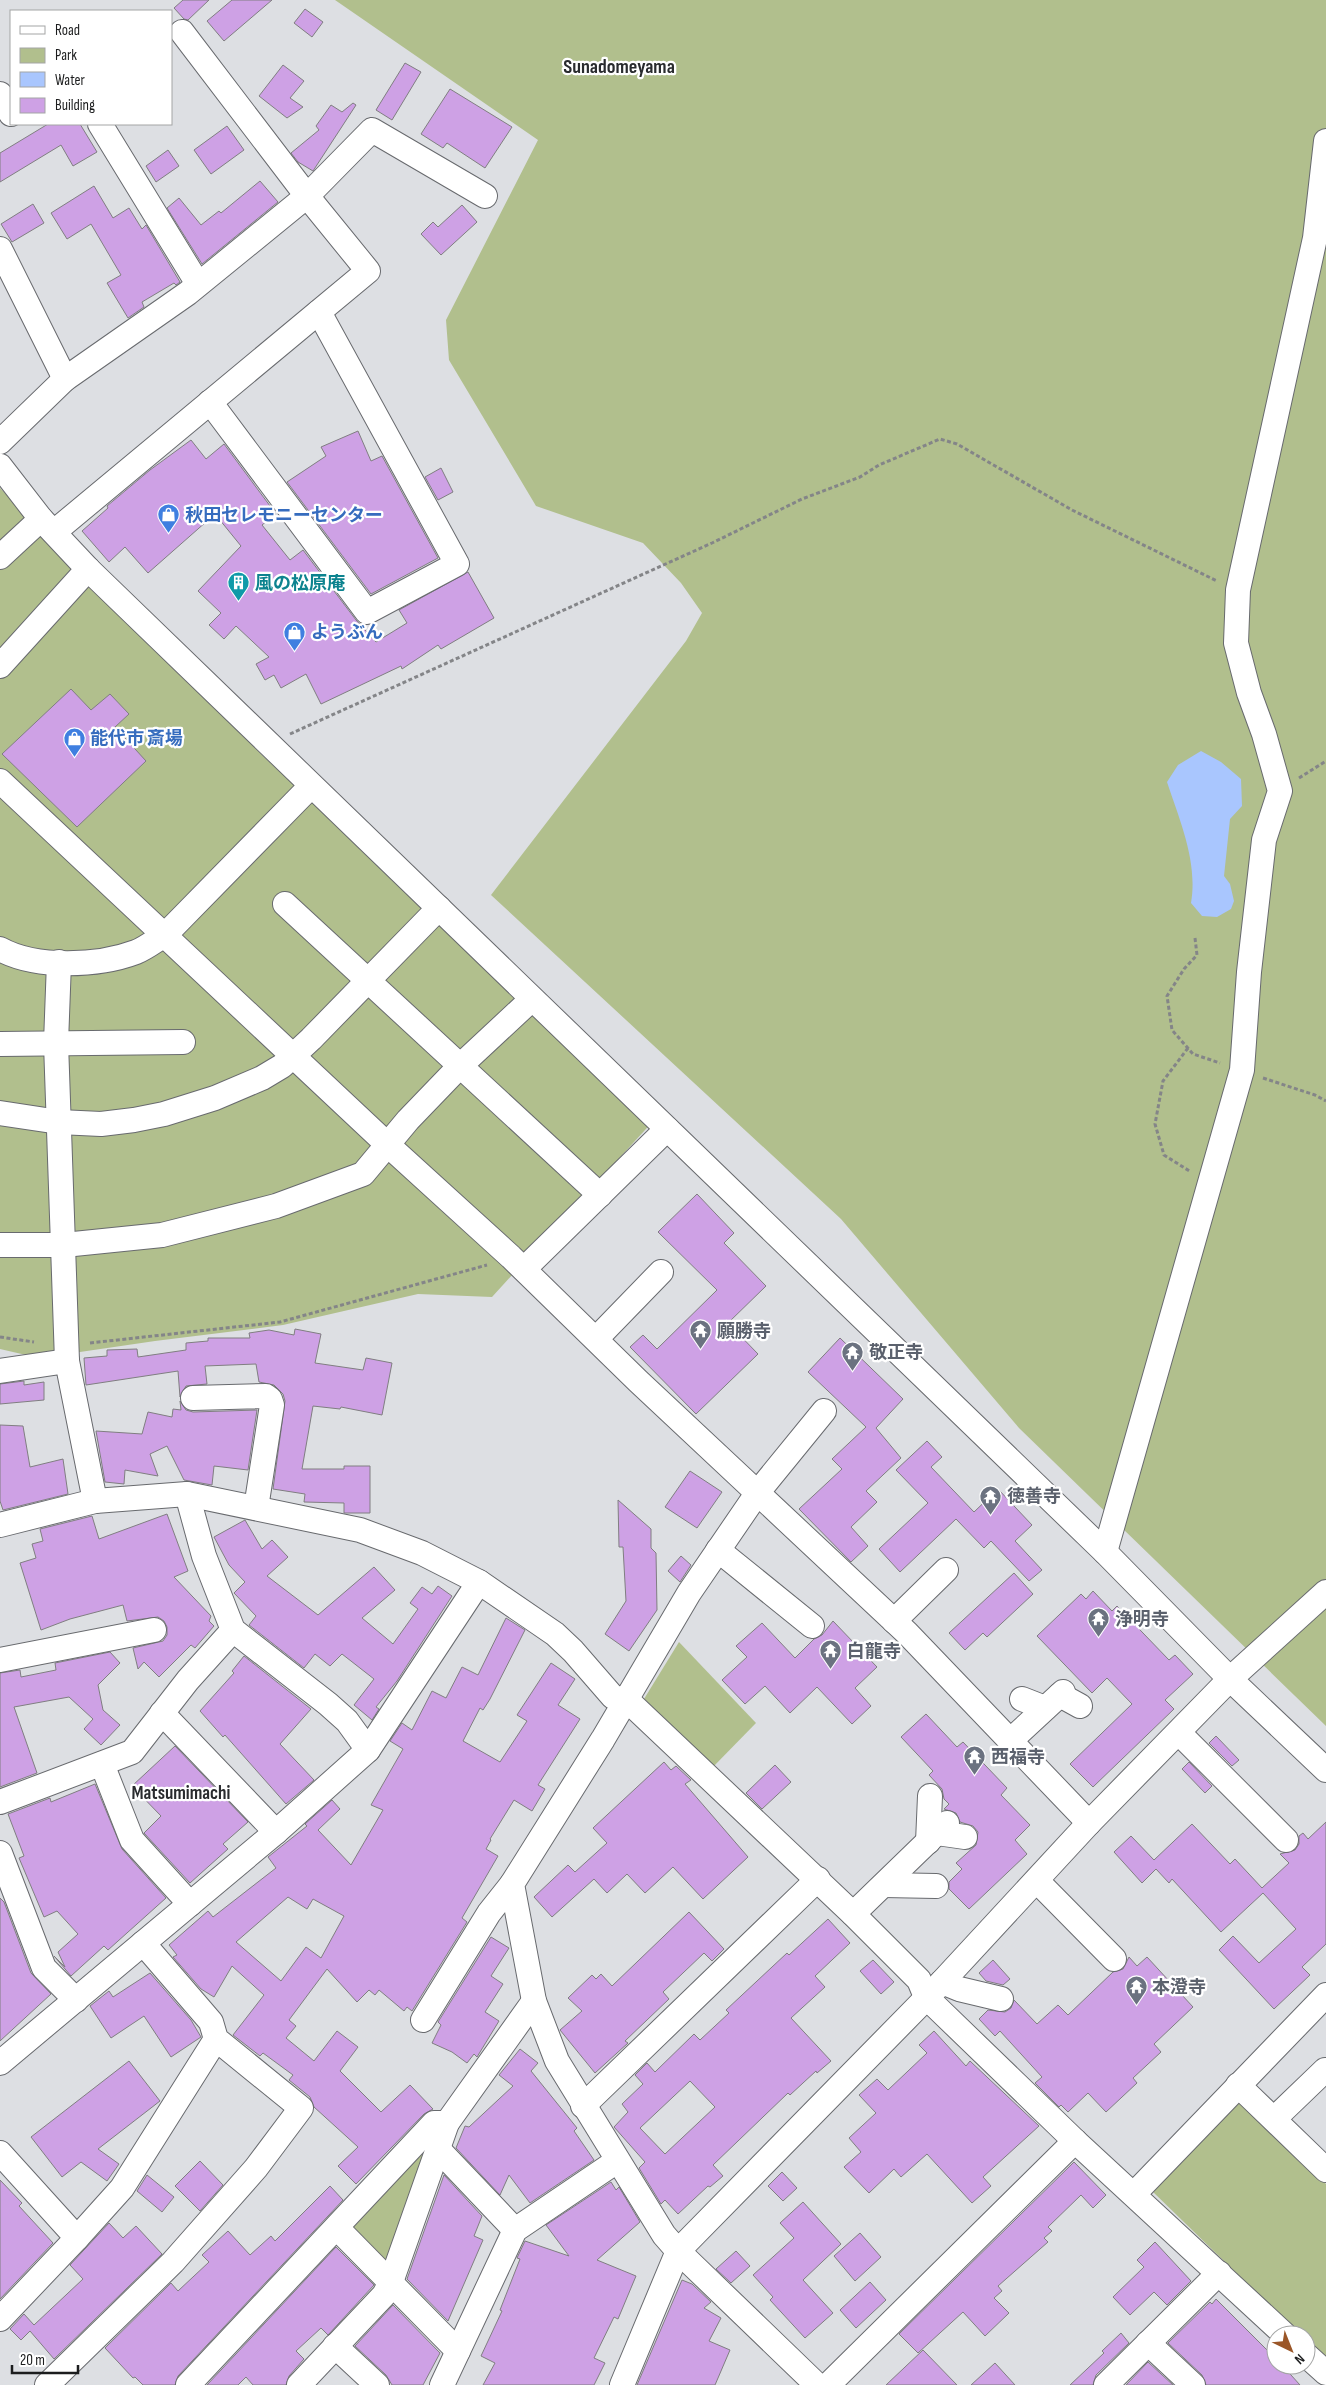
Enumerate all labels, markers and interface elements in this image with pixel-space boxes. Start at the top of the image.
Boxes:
legend [10,10,172,125]
text: Road [55,21,80,40]
text: Park [55,46,77,65]
district label: Sunadomeyama [563,55,675,79]
text: Water [55,71,86,90]
text: Building [55,96,95,115]
shop icon: 秋田セレモニーセンター [157,503,181,534]
place label: 秋田セレモニーセンター [185,505,383,526]
building icon: 風の松原庵 [227,571,251,602]
place label: 風の松原庵 [255,573,345,594]
shop icon: ようぶん [283,620,307,651]
place label: ようぶん [311,622,383,643]
shop icon: 能代市 斎場 [62,726,86,757]
place label: 能代市 斎場 [90,728,183,749]
temple icon: 願勝寺 [689,1319,713,1350]
place label: 願勝寺 [717,1321,771,1342]
temple icon: 敬正寺 [841,1340,865,1371]
place label: 敬正寺 [869,1342,923,1363]
temple icon: 徳善寺 [979,1484,1003,1515]
place label: 徳善寺 [1007,1486,1061,1507]
temple icon: 浄明寺 [1087,1607,1111,1638]
place label: 浄明寺 [1115,1609,1169,1630]
temple icon: 白龍寺 [819,1639,843,1670]
place label: 白龍寺 [847,1641,901,1662]
temple icon: 西福寺 [963,1745,987,1776]
place label: 西福寺 [991,1747,1045,1768]
district label: Matsumimachi [132,1782,231,1805]
temple icon: 本澄寺 [1124,1975,1148,2006]
place label: 本澄寺 [1152,1977,1206,1998]
north arrow [1266,2325,1316,2375]
scale bar [12,2342,79,2374]
text: N [1291,2350,1308,2368]
text: 20 m [20,2351,45,2370]

